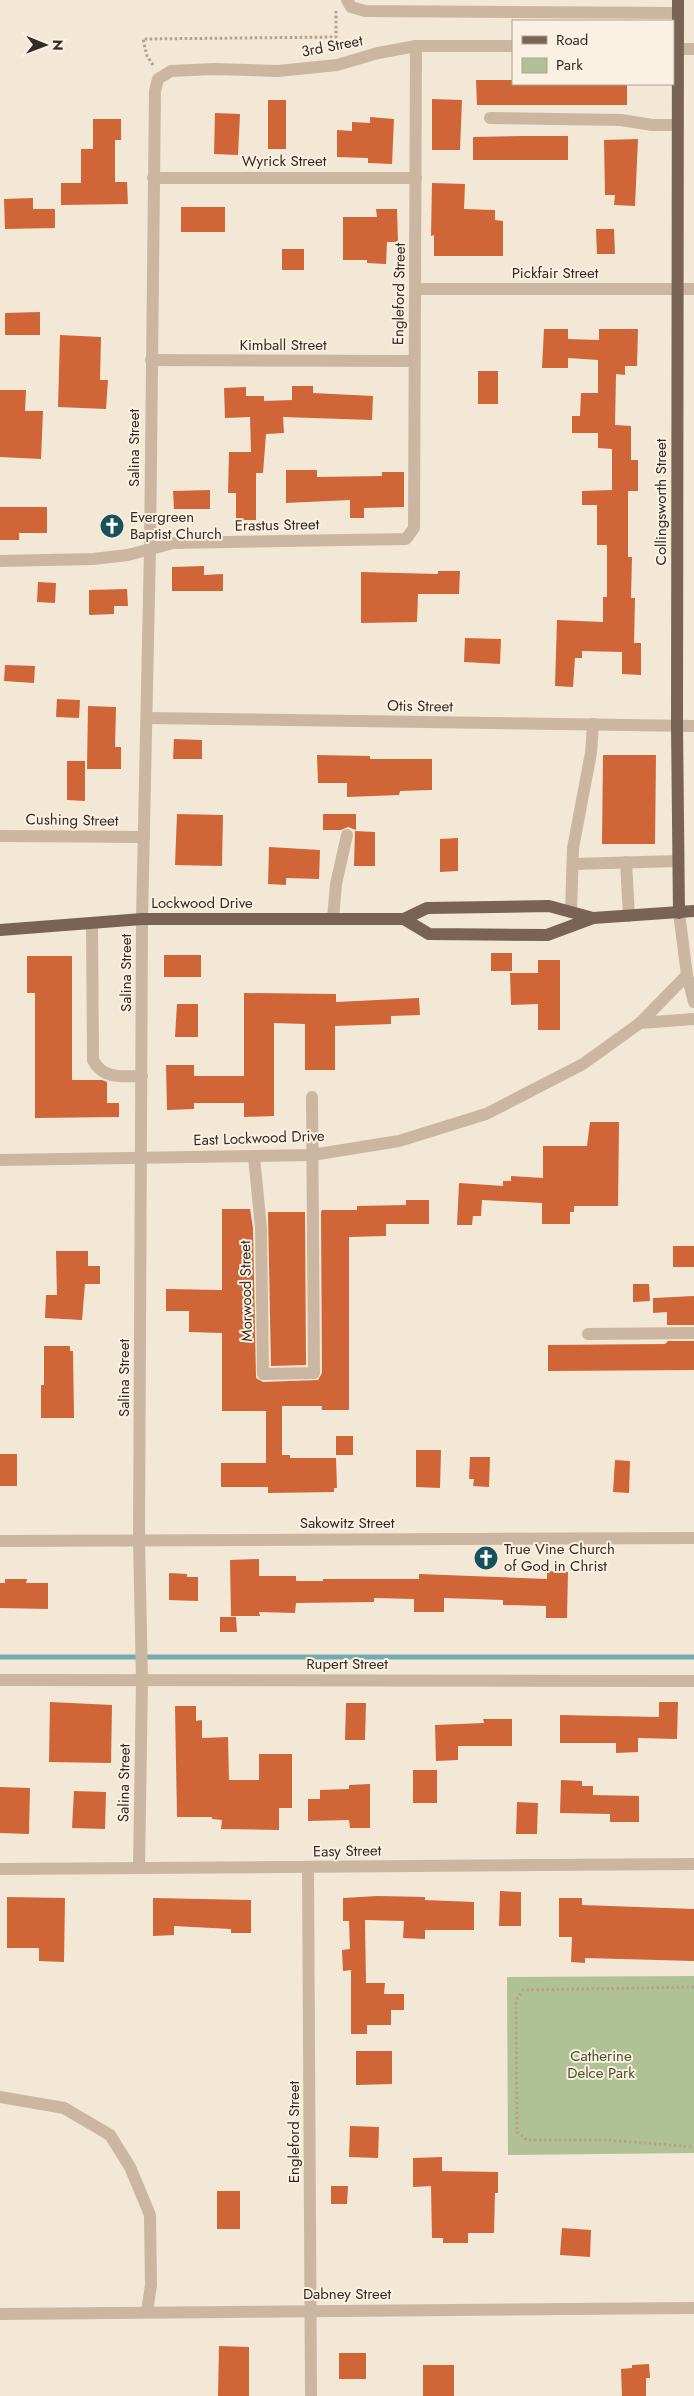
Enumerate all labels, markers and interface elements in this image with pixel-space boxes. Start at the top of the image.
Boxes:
north arrow [20,20,70,70]
legend [512,20,674,85]
street label: 3rd Street [299,29,365,63]
text: Road [556,29,588,51]
text: N [48,39,68,51]
text: Park [556,54,583,76]
street label: Wyrick Street [242,150,327,172]
street label: Engleford Street [387,242,411,345]
street label: Pickfair Street [512,262,599,284]
street label: Kimball Street [239,334,327,356]
street label: Salina Street [123,409,145,487]
street label: Collingsworth Street [650,438,672,565]
place label: Evergreen Baptist Church [130,506,222,545]
church icon: Evergreen Baptist Church [99,513,125,539]
street label: Erastus Street [235,513,320,537]
street label: Otis Street [387,694,453,718]
street label: Cushing Street [25,808,119,832]
street label: Lockwood Drive [151,892,253,914]
street label: Salina Street [115,934,137,1012]
street label: East Lockwood Drive [193,1125,325,1151]
street label: Morwood Street [234,1240,258,1342]
street label: Salina Street [113,1339,135,1417]
street label: Sakowitz Street [300,1512,395,1534]
place label: True Vine Church of God in Christ [504,1538,615,1577]
church icon: True Vine Church of God in Christ [473,1545,499,1571]
street label: Rupert Street [306,1653,388,1675]
street label: Salina Street [112,1743,136,1822]
street label: Easy Street [313,1839,382,1863]
park label: Catherine Delce Park [567,2045,635,2084]
street label: Engleford Street [283,2080,305,2183]
street label: Dabney Street [303,2283,392,2305]

